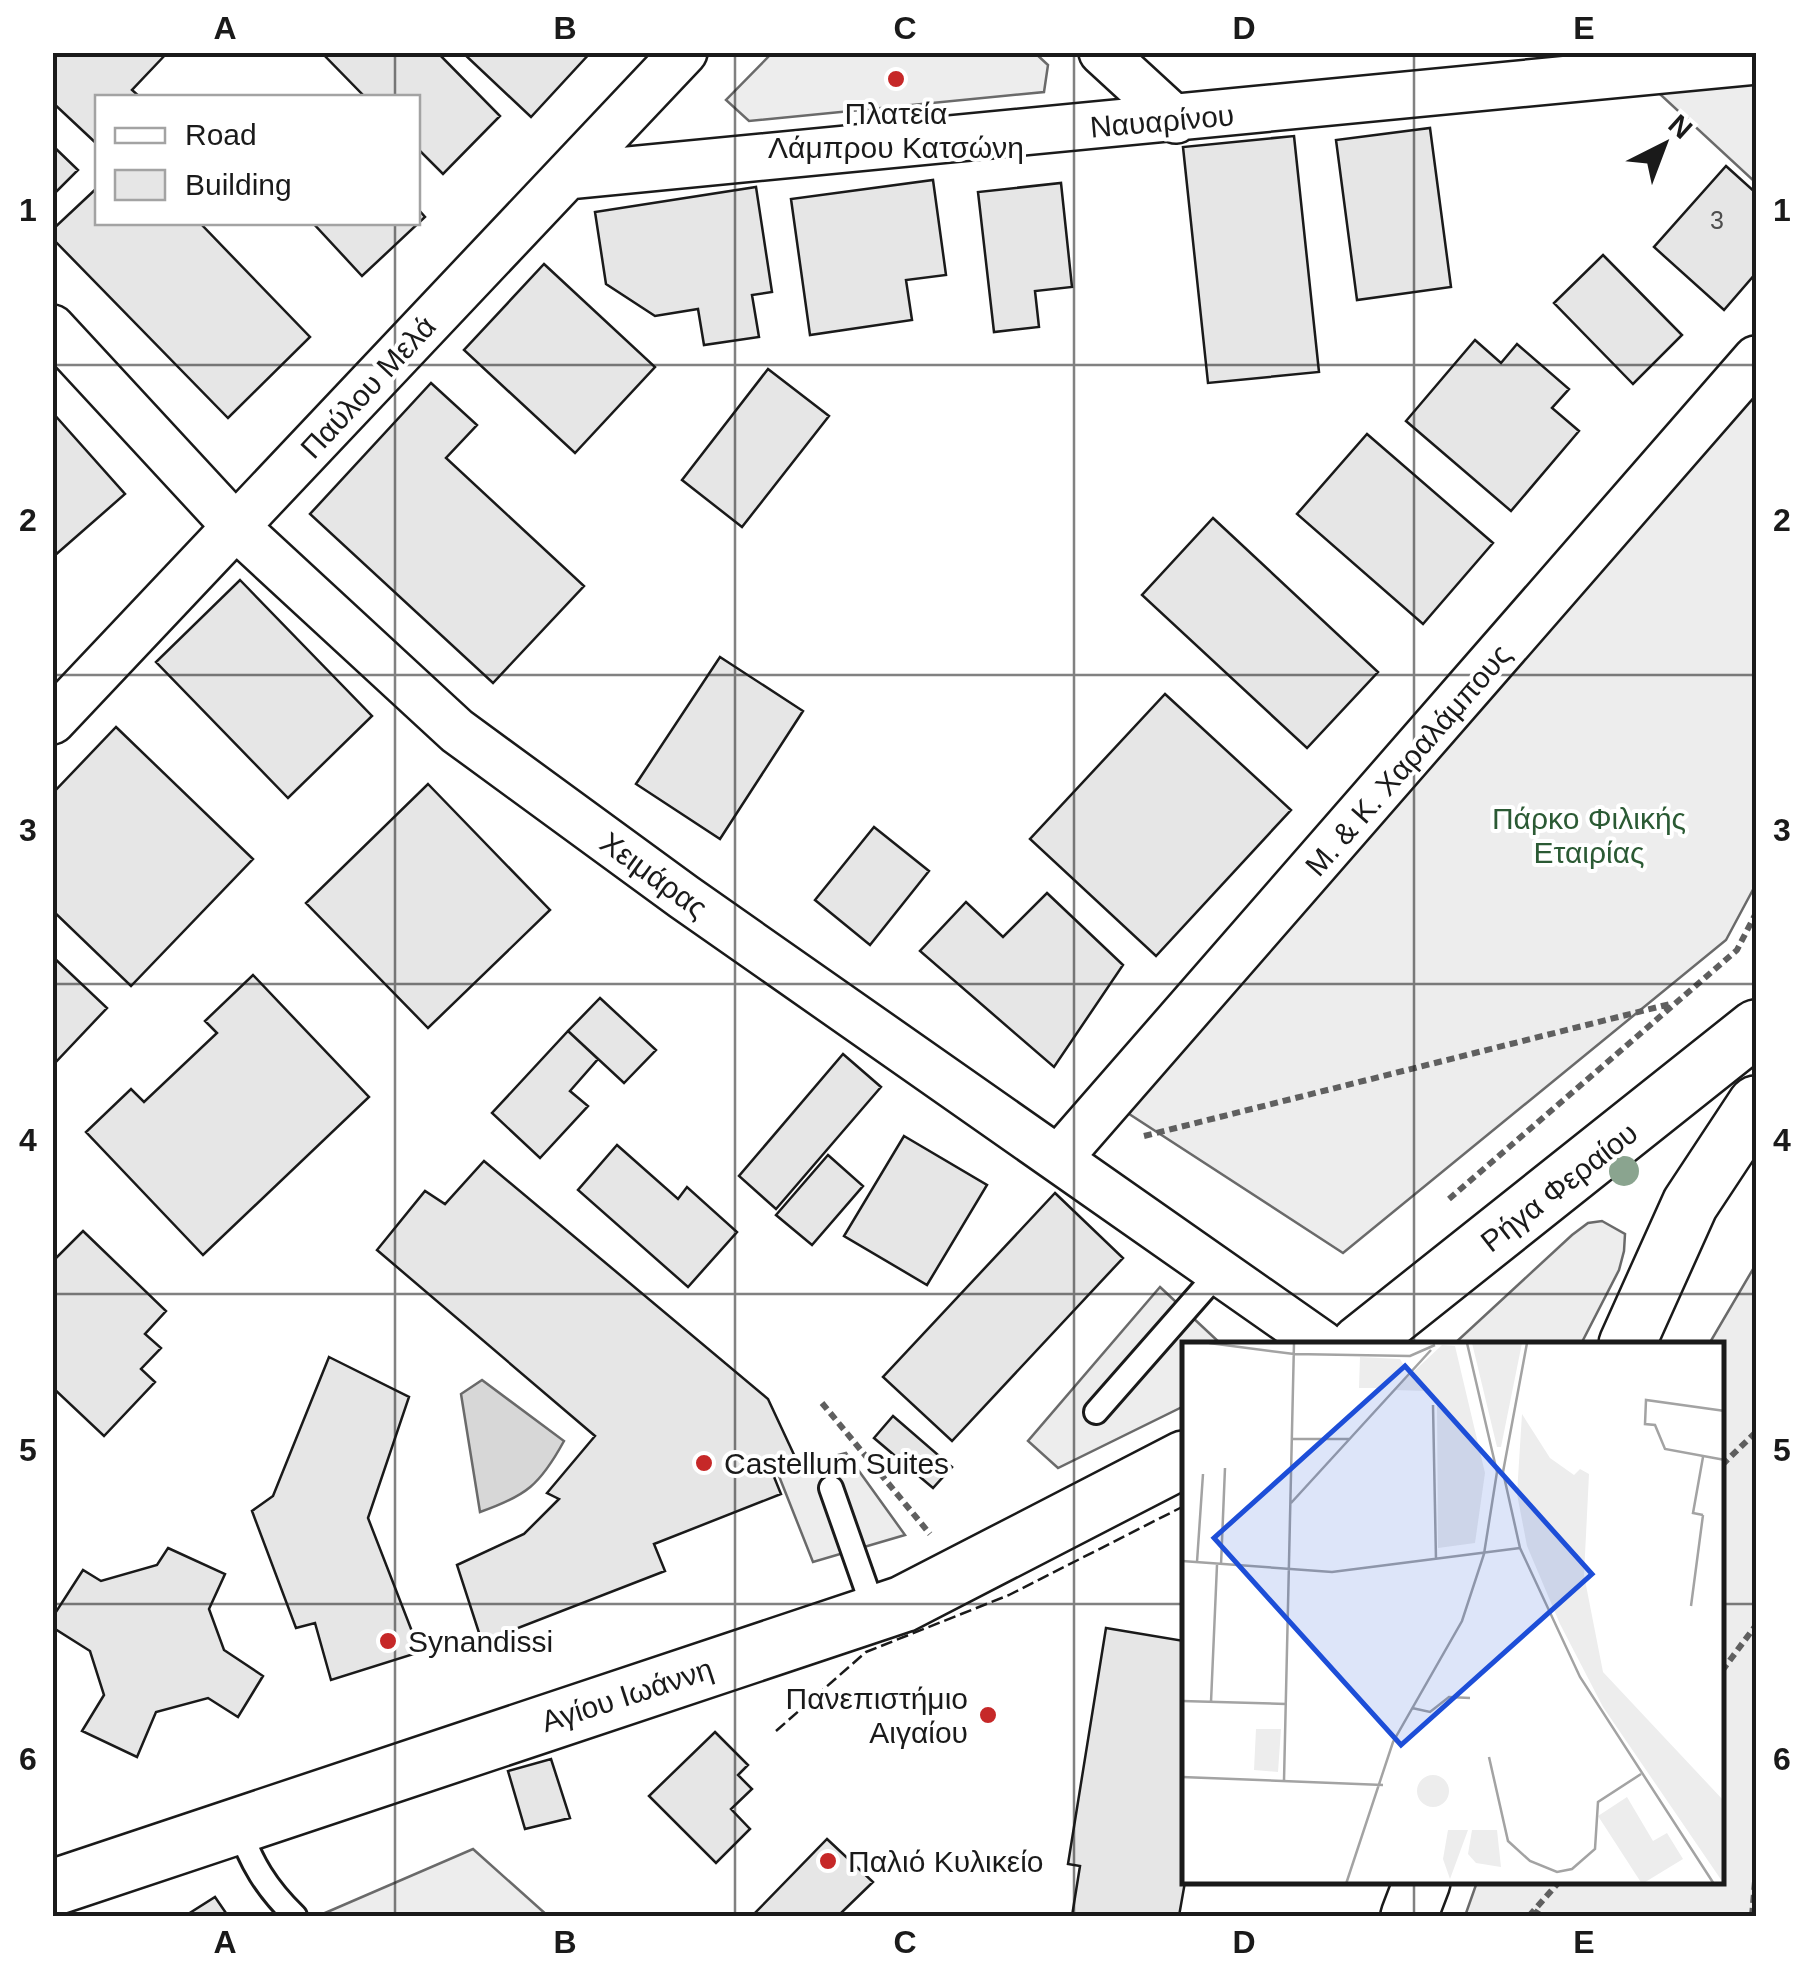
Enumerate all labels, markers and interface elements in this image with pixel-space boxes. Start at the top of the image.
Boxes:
text: A [213,10,237,46]
text: B [553,10,577,46]
text: C [893,10,917,46]
text: D [1232,10,1256,46]
text: E [1573,10,1595,46]
marker: Πλατεία Λάμπρου Κατσώνη [885,68,907,90]
legend [95,95,420,225]
north arrow [1614,95,1714,195]
place label: Πλατεία Λάμπρου Κατσώνη [768,97,1024,164]
street label: Ναυαρίνου [1089,98,1235,144]
text: N [1663,109,1698,145]
text: Road [185,118,257,151]
text: Building [185,168,292,201]
text: 1 [19,192,37,228]
text: 1 [1773,192,1791,228]
house number: 3 [1710,206,1724,234]
street label: Παύλου Μελά [294,309,442,465]
text: 2 [19,502,37,538]
text: 2 [1773,502,1791,538]
street label: Μ. & Κ. Χαραλάμπους [1299,638,1517,882]
park label: Πάρκο Φιλικής Εταιρίας [1492,802,1686,869]
text: 3 [19,812,37,848]
text: 3 [1773,812,1791,848]
street label: Χειμάρας [594,825,714,925]
street label: Ρήγα Φεραίου [1474,1116,1644,1258]
text: 4 [19,1122,37,1158]
text: 4 [1773,1122,1791,1158]
inset map [1182,1342,1724,1884]
text: 5 [19,1432,37,1468]
text: 5 [1773,1432,1791,1468]
place label: Castellum Suites [724,1447,949,1480]
marker: Castellum Suites [693,1452,715,1474]
place label: Synandissi [408,1625,553,1658]
marker: Synandissi [377,1630,399,1652]
street label: Αγίου Ιωάννη [537,1652,717,1738]
place label: Πανεπιστήμιο Αιγαίου [786,1682,968,1749]
marker: Πανεπιστήμιο Αιγαίου [977,1704,999,1726]
text: 6 [19,1741,37,1777]
text: 6 [1773,1741,1791,1777]
place label: Παλιό Κυλικείο [848,1845,1044,1878]
marker: Παλιό Κυλικείο [817,1850,839,1872]
text: A [213,1924,237,1960]
text: B [553,1924,577,1960]
text: C [893,1924,917,1960]
text: D [1232,1924,1256,1960]
text: E [1573,1924,1595,1960]

